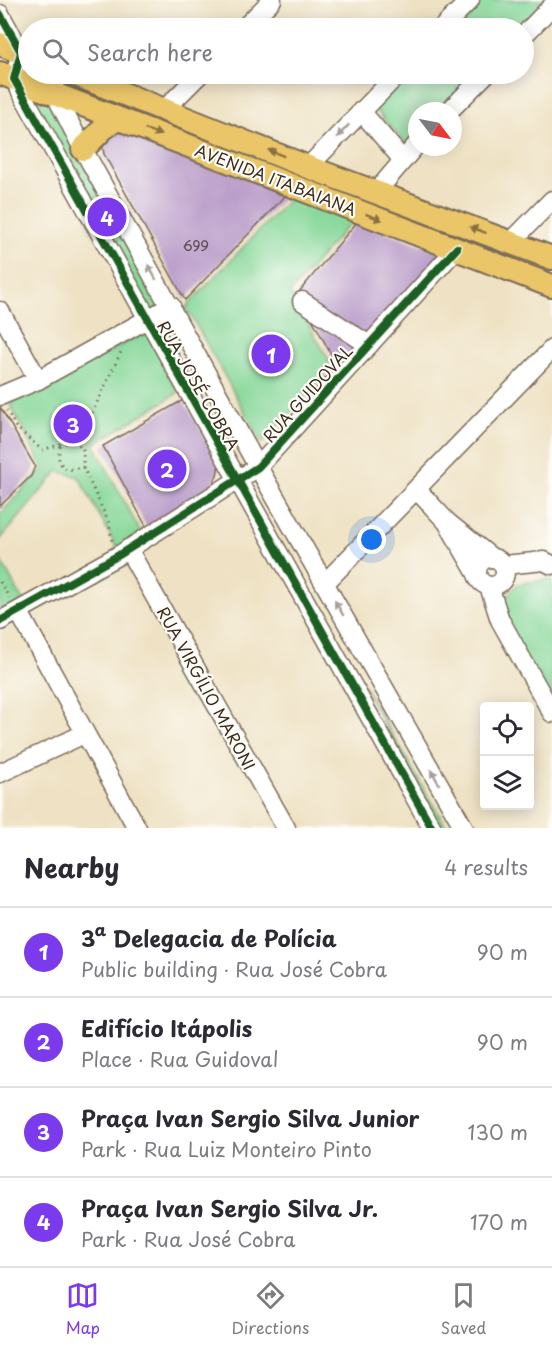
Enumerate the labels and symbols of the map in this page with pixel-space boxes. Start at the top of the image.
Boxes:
north arrow [408,102,462,156]
one-way arrow [336,123,350,137]
one-way arrow [144,128,162,138]
street label: AVENIDA ITABAIANA [192,137,360,221]
one-way arrow [266,148,284,158]
pin: 4 [88,194,126,240]
one-way arrow [365,212,383,222]
one-way arrow [468,225,486,235]
house number: 699 [183,235,209,256]
one-way arrow [147,264,158,280]
street label: RUA JOSÉ COBRA [152,316,246,454]
pin: 1 [252,332,290,376]
street label: RUA GUIDOVAL [257,339,358,447]
pin: 3 [54,402,92,446]
pin: 2 [148,446,186,492]
your location [357,525,386,554]
one-way arrow [334,599,344,616]
street label: RUA VIRGÍLIO MARONI [152,602,262,774]
one-way arrow [430,768,440,785]

